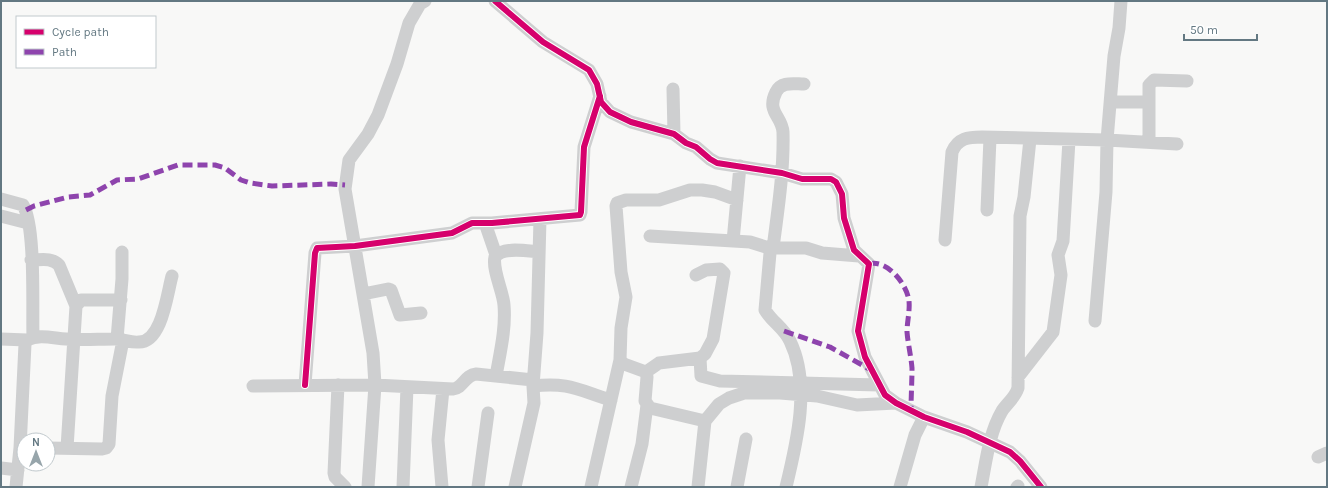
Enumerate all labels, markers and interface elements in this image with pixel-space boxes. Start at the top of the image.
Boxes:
legend [16,16,156,68]
scale bar [1184,16,1257,42]
text: 50 m [1190,23,1218,37]
text: Cycle path [52,25,109,39]
text: Path [52,45,77,59]
north arrow [16,432,56,472]
text: N [32,436,40,449]

